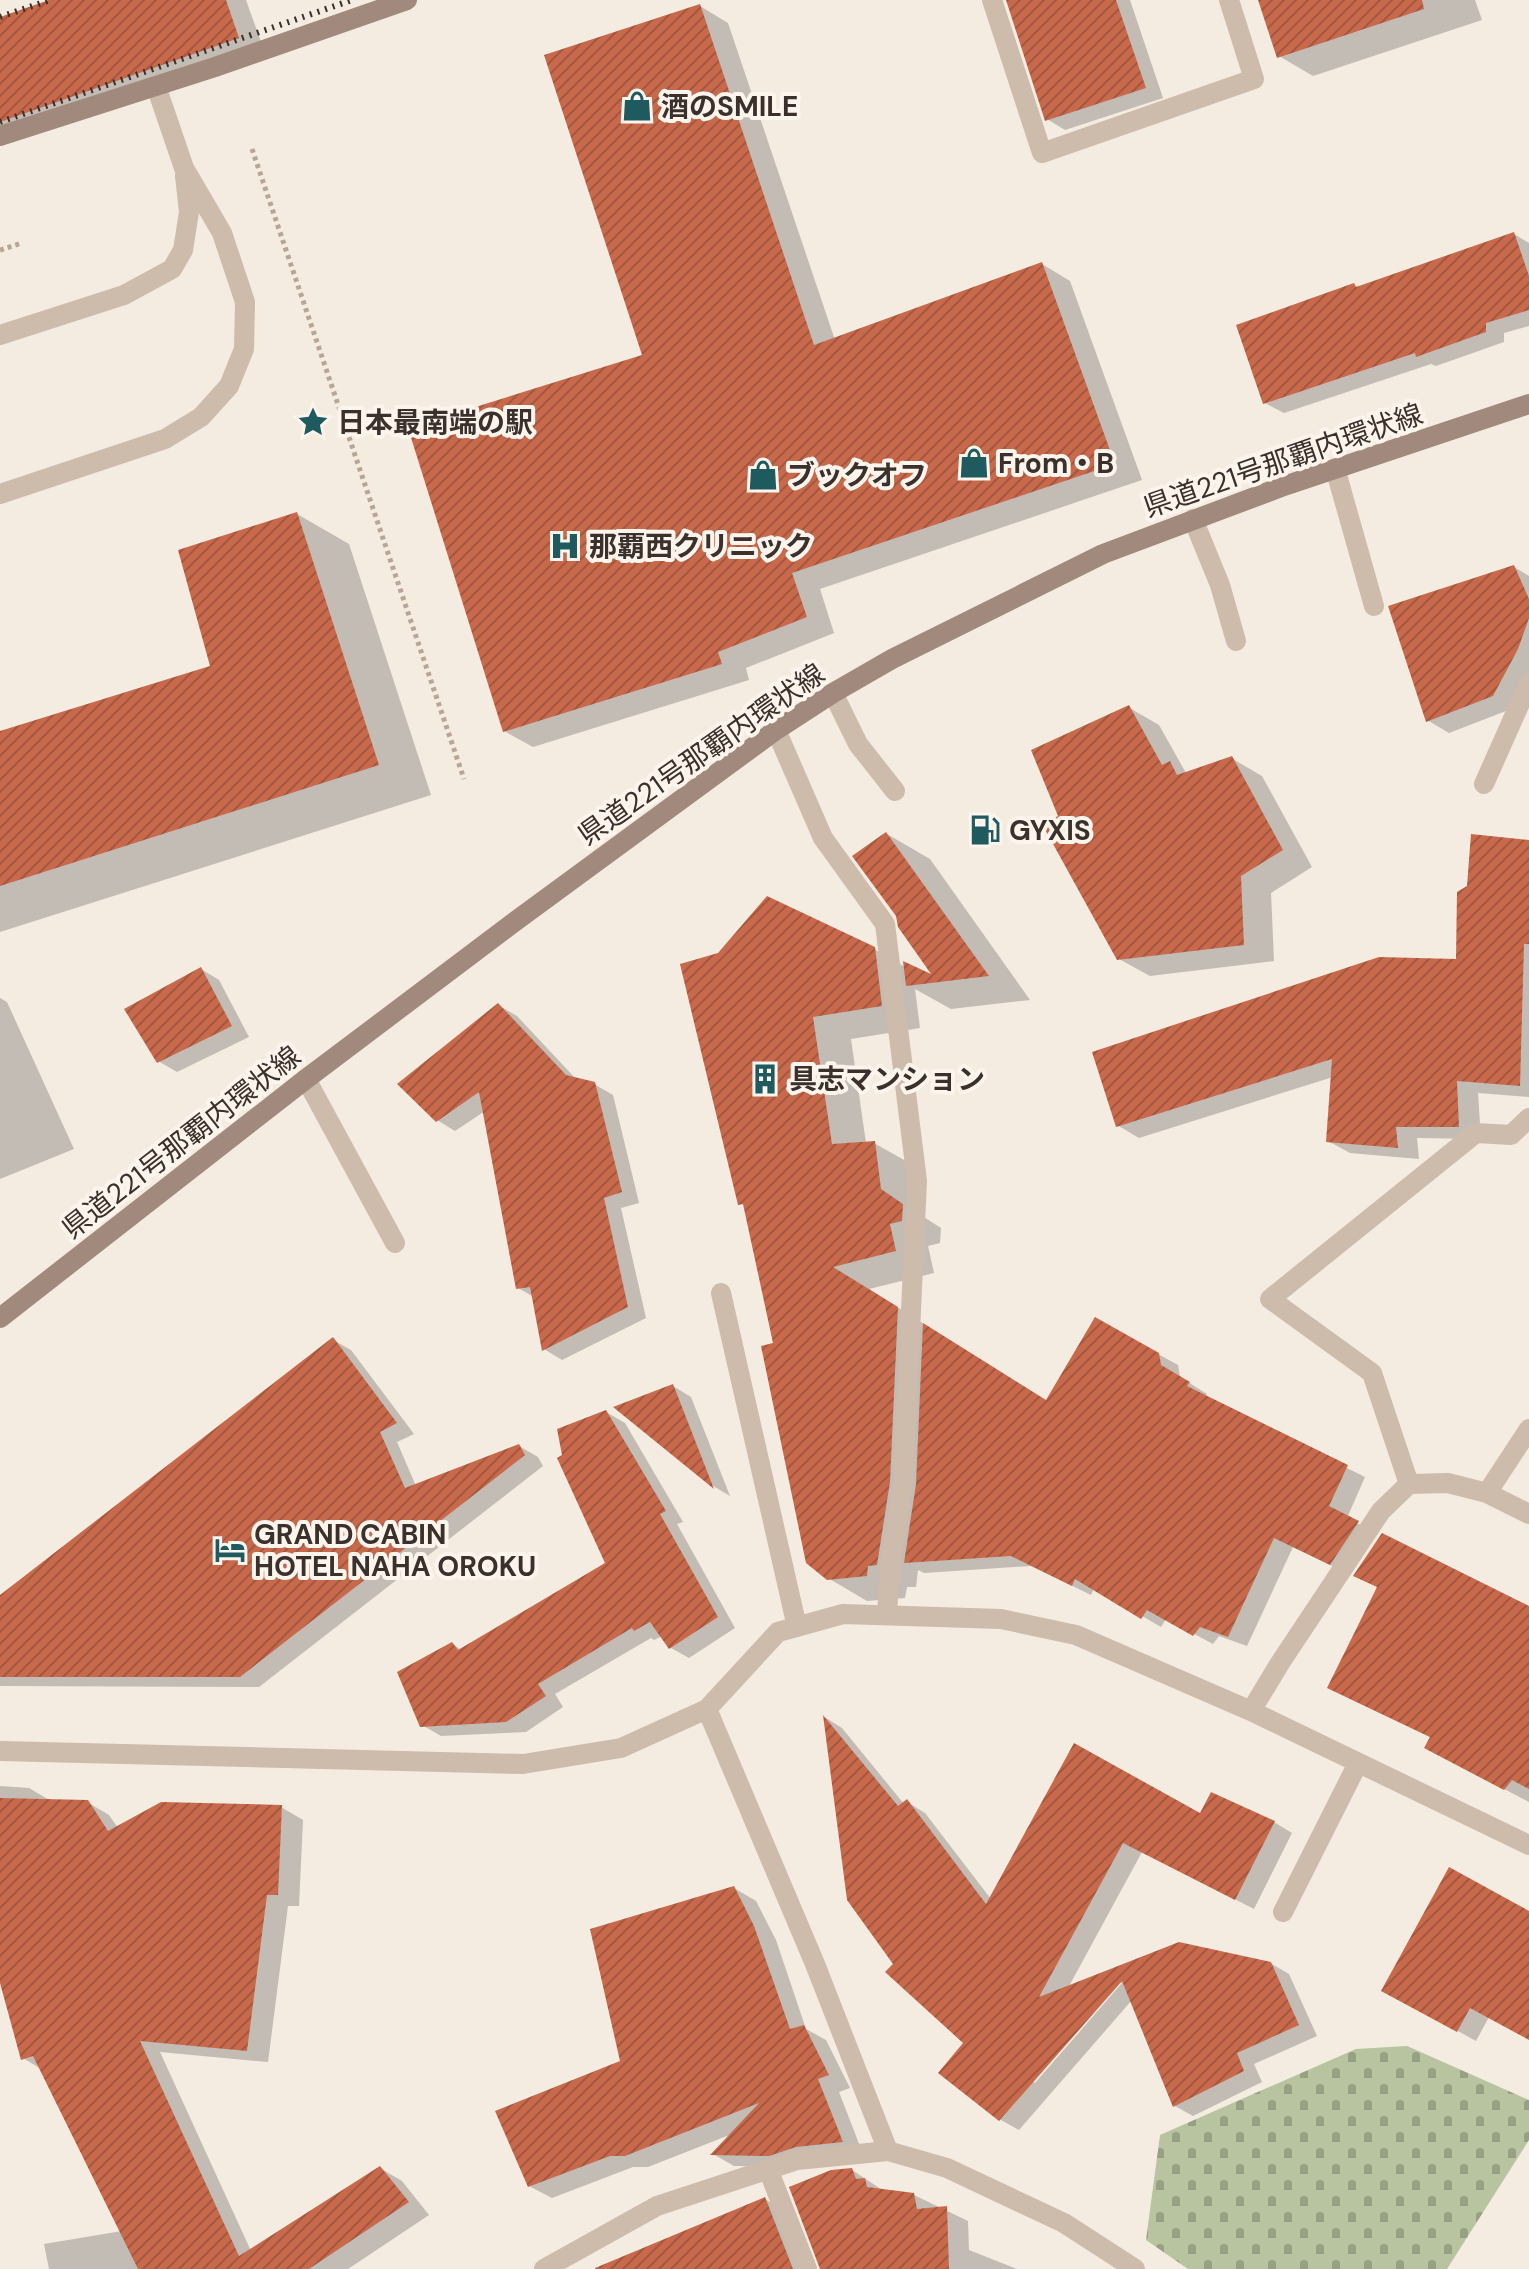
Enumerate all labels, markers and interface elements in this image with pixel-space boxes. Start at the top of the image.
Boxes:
place label: 酒のSMILE [661,88,798,125]
shop icon: 酒のSMILE [620,89,654,123]
street label: 県道221号那覇内環状線 [1139,395,1428,526]
place label: 日本最南端の駅 [337,404,533,441]
place icon: 日本最南端の駅 [296,405,330,439]
place label: From・B [998,445,1114,482]
shop icon: From・B [957,446,991,480]
place label: ブックオフ [787,457,927,494]
shop icon: ブックオフ [746,458,780,492]
place label: 那覇西クリニック [589,528,813,565]
hospital icon: 那覇西クリニック [548,529,582,563]
street label: 県道221号那覇内環状線 [571,655,832,854]
place label: GYXIS [1009,812,1091,849]
fuel station icon: GYXIS [968,813,1002,847]
street label: 県道221号那覇内環状線 [54,1038,308,1247]
place label: 具志マンション [789,1061,985,1098]
building icon: 具志マンション [748,1062,782,1096]
place label: GRAND CABIN HOTEL NAHA OROKU [254,1516,536,1585]
hotel icon: GRAND CABIN HOTEL NAHA OROKU [213,1533,247,1567]

